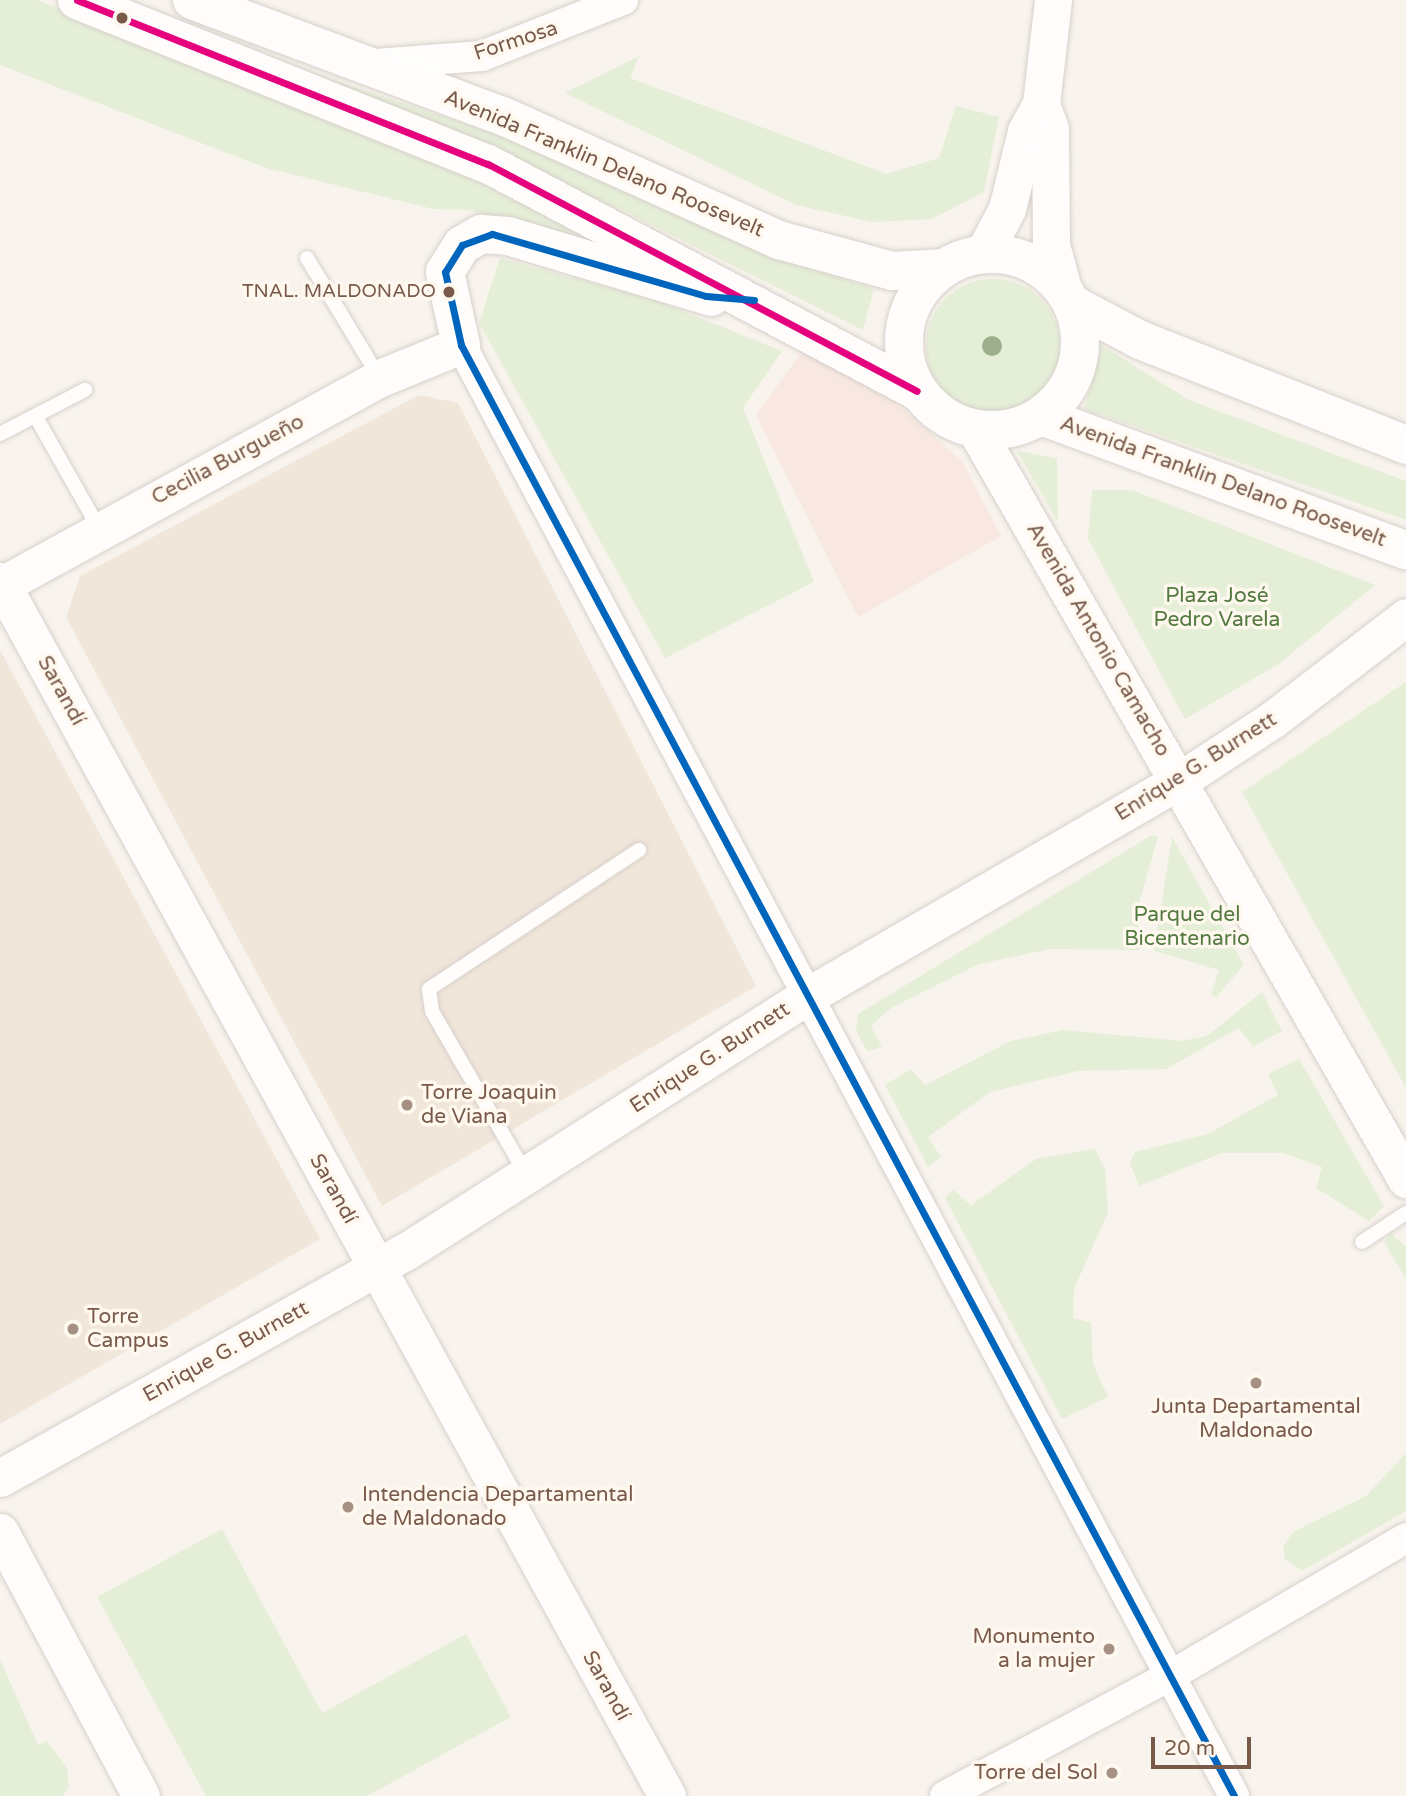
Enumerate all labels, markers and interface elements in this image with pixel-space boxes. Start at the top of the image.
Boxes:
unlabelled marker [115,11,129,25]
street label: Formosa [471,16,561,66]
street label: Avenida Franklin Delano Roosevelt [440,85,768,243]
place label: TNAL. MALDONADO [242,281,436,303]
marker: TNAL. MALDONADO [442,285,456,299]
street label: Cecilia Burgueño [148,409,308,511]
street label: Avenida Franklin Delano Roosevelt [1057,411,1389,553]
street label: Avenida Antonio Camacho [1021,519,1175,761]
park label: Plaza José Pedro Varela [1154,583,1280,633]
street label: Sarandí [32,652,90,730]
street label: Enrique G. Burnett [1111,707,1281,827]
park label: Parque del Bicentenario [1124,902,1250,952]
street label: Enrique G. Burnett [625,997,795,1119]
place label: Torre Joaquin de Viana [421,1080,557,1130]
marker: Torre Joaquin de Viana [399,1097,415,1113]
street label: Sarandí [304,1150,362,1228]
street label: Enrique G. Burnett [139,1296,313,1408]
place label: Torre Campus [87,1304,169,1354]
marker: Torre Campus [65,1321,81,1337]
marker: Junta Departamental Maldonado [1248,1375,1264,1391]
place label: Junta Departamental Maldonado [1151,1394,1361,1444]
place label: Intendencia Departamental de Maldonado [362,1482,633,1532]
marker: Intendencia Departamental de Maldonado [340,1499,356,1515]
place label: Monumento a la mujer [972,1624,1095,1674]
marker: Monumento a la mujer [1101,1641,1117,1657]
street label: Sarandí [577,1647,635,1725]
scale bar [1154,1722,1254,1766]
text: 20 m [1164,1736,1215,1761]
place label: Torre del Sol [974,1760,1098,1786]
marker: Torre del Sol [1104,1765,1120,1781]

